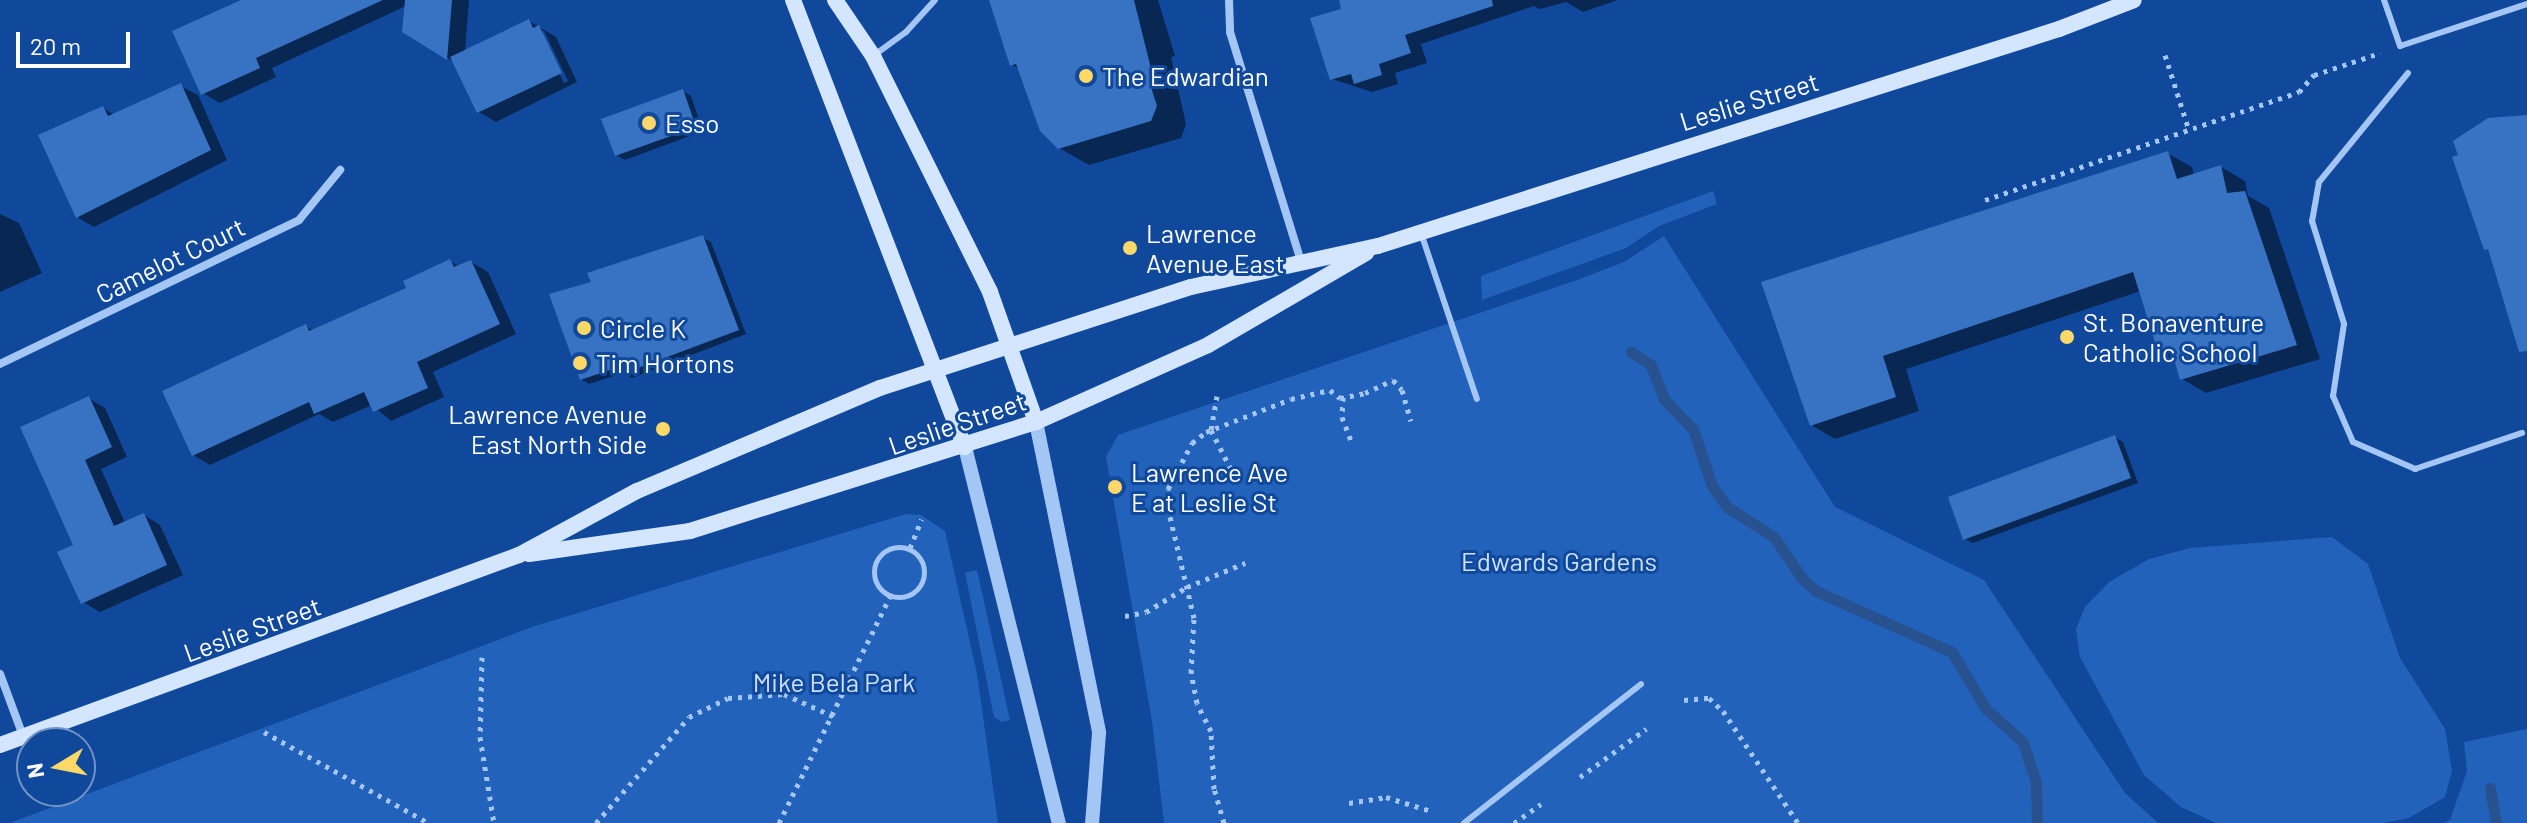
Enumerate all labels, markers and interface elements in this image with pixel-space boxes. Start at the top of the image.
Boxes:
scale bar [20,16,134,66]
text: 20 m [30,31,81,60]
place label: The Edwardian [1102,60,1269,92]
street label: Leslie Street [1676,65,1822,137]
marker: The Edwardian [1077,67,1095,85]
place label: Esso [665,107,720,139]
marker: Esso [640,114,658,132]
street label: Camelot Court [90,210,250,310]
place label: Lawrence Avenue East [1146,217,1285,278]
marker: Lawrence Avenue East [1121,239,1139,257]
place label: St. Bonaventure Catholic School [2083,306,2264,368]
place label: Circle K [600,312,686,344]
marker: Circle K [575,319,593,337]
marker: St. Bonaventure Catholic School [2058,328,2076,346]
place label: Tim Hortons [596,347,735,379]
marker: Tim Hortons [571,354,589,372]
street label: Leslie Street [884,385,1030,461]
place label: Lawrence Avenue East North Side [448,398,647,460]
marker: Lawrence Avenue East North Side [654,420,672,438]
place label: Lawrence Ave E at Leslie St [1131,456,1288,518]
marker: Lawrence Ave E at Leslie St [1106,478,1124,496]
park label: Edwards Gardens [1461,545,1657,577]
street label: Leslie Street [179,590,325,668]
park label: Mike Bela Park [753,666,915,698]
north arrow [16,727,96,807]
text: N [20,761,48,780]

